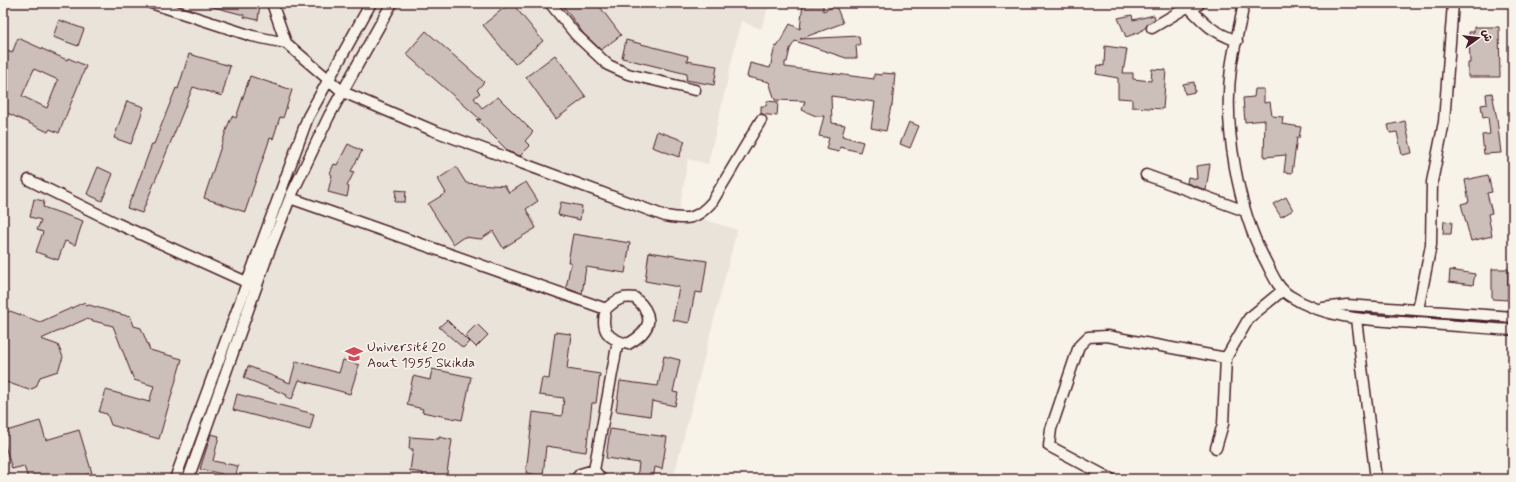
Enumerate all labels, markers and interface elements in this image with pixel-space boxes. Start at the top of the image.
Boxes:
north arrow [1458,18,1498,58]
text: ش [1478,28,1495,43]
place label: Université 20 Aout 1955 Skikda [367,338,475,372]
school or university icon: Université 20 Aout 1955 Skikda [344,344,364,364]

